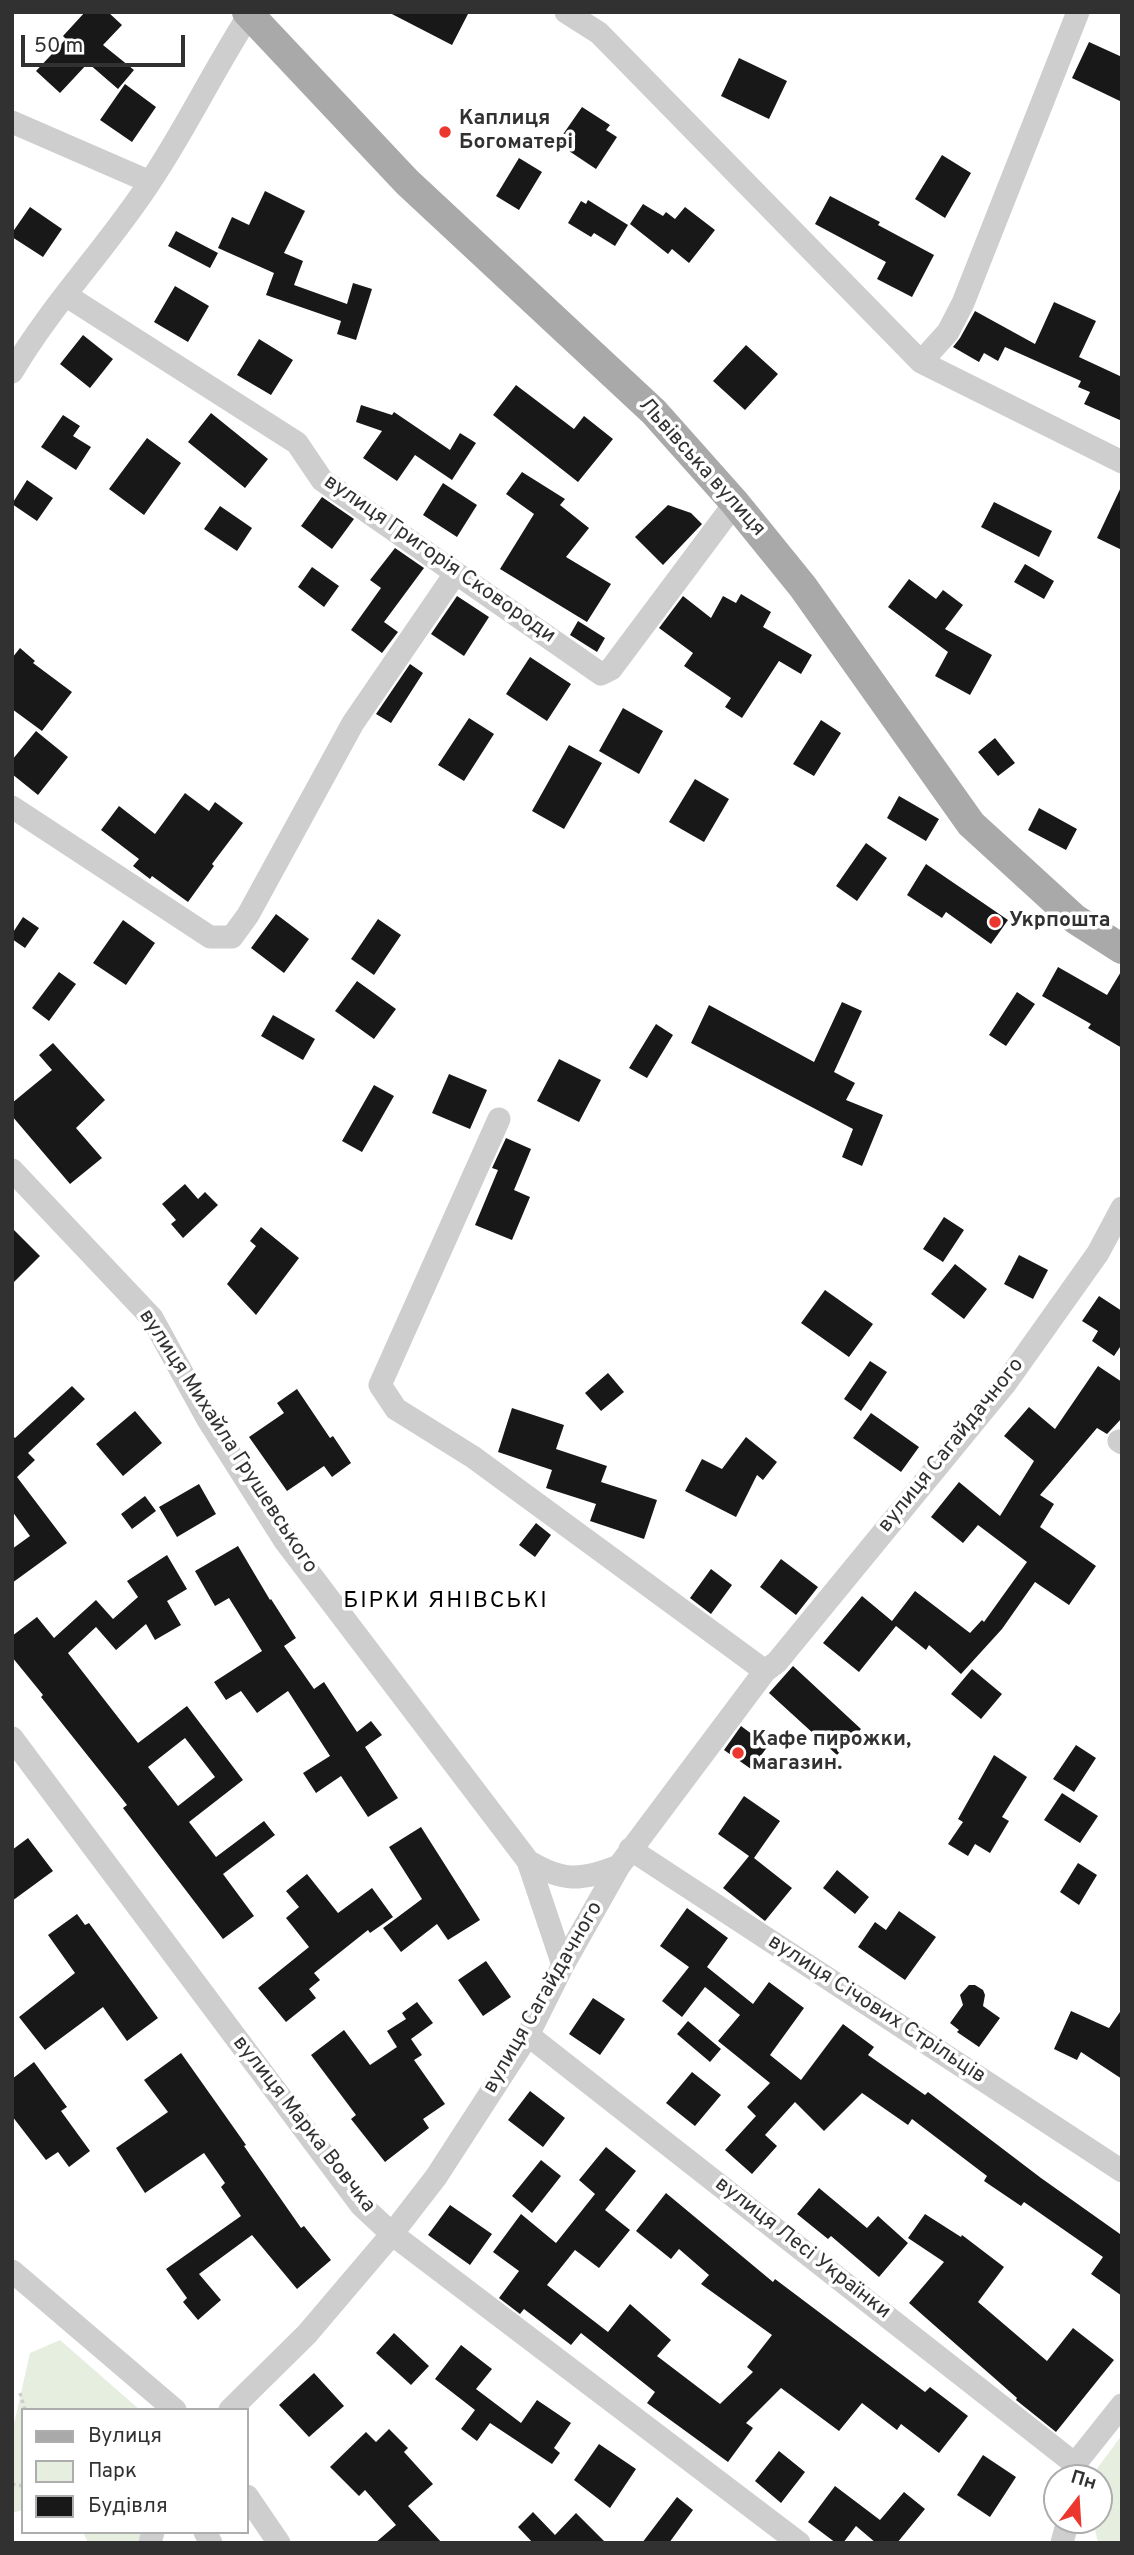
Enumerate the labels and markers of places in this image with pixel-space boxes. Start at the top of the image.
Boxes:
place label: Каплиця Богоматері [459,107,573,157]
marker: Каплиця Богоматері [437,124,453,140]
place label: Укрпошта [1009,909,1110,935]
marker: Укрпошта [987,914,1003,930]
place label: Кафе пирожки, магазин. [752,1728,911,1778]
marker: Кафе пирожки, магазин. [730,1745,746,1761]

